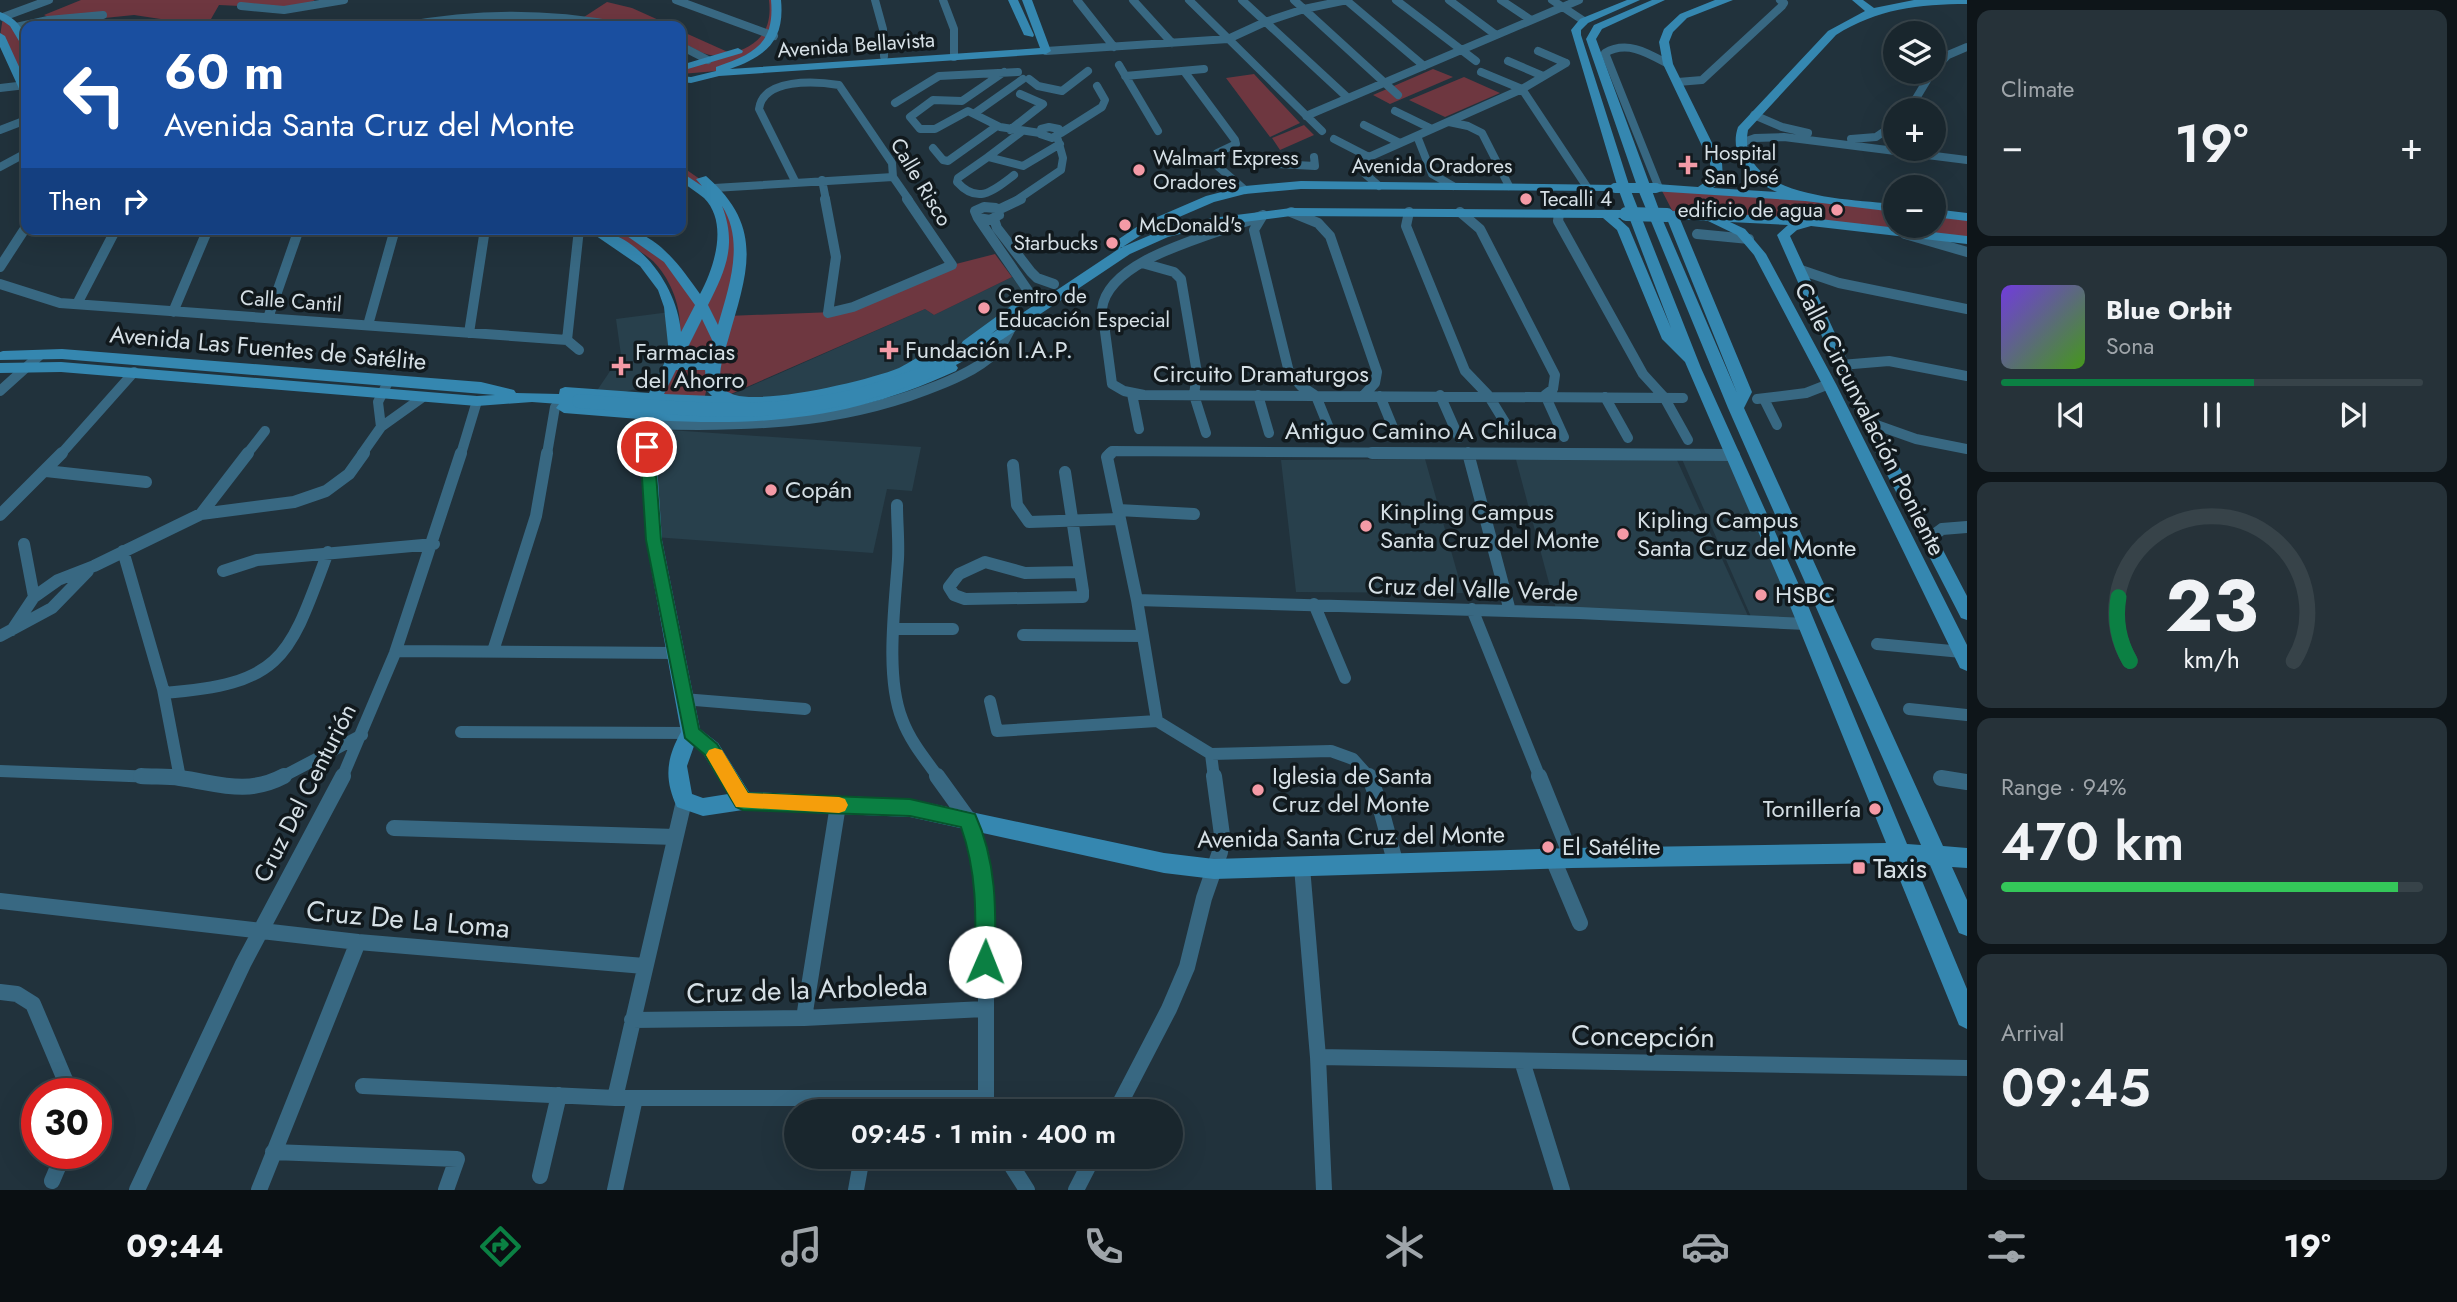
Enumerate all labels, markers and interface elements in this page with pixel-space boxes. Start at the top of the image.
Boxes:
map controls [1883,21,1946,238]
button: layers [1883,21,1946,84]
street label: Avenida Bellavista [776,25,936,65]
text: 60 m [164,37,284,107]
icon: left [49,49,140,140]
text: Climate [2001,72,2074,106]
button: + [1883,98,1946,161]
text: Avenida Santa Cruz del Monte [164,102,574,148]
text: 19° [2175,106,2249,182]
text: − [2001,118,2023,173]
text: + [2400,118,2423,173]
street label: Calle Risco [883,132,959,232]
place label: Hospital San José [1704,138,1779,192]
place label: Walmart Express Oradores [1153,143,1299,197]
street label: Avenida Oradores [1352,151,1512,181]
marker: Hospital San José [1678,155,1698,175]
marker: Walmart Express Oradores [1131,162,1147,178]
button: − [1883,175,1946,238]
text: Then [49,182,102,220]
icon: right [116,182,154,220]
place label: Tecalli 4 [1540,184,1612,214]
marker: Tecalli 4 [1518,191,1534,207]
place label: edificio de agua [1678,195,1823,225]
marker: edificio de agua [1829,202,1845,218]
place label: McDonald's [1139,210,1242,240]
marker: McDonald's [1117,217,1133,233]
place label: Starbucks [1013,228,1098,258]
marker: Starbucks [1104,235,1120,251]
street label: Calle Circunvalación Poniente [1786,276,1955,562]
place label: Centro de Educación Especial [998,281,1170,335]
street label: Calle Cantil [239,282,343,320]
text: Blue Orbit [2106,291,2231,329]
marker: Centro de Educación Especial [976,300,992,316]
street label: Avenida Las Fuentes de Satélite [108,316,428,379]
text: Sona [2106,329,2154,363]
place label: Fundación I.A.P. [905,332,1073,367]
place label: Farmacias del Ahorro [635,334,745,397]
marker: Fundación I.A.P. [879,340,899,360]
street label: Circuito Dramaturgos [1153,356,1369,391]
marker: Farmacias del Ahorro [613,358,629,374]
icon: previous [2052,396,2090,434]
icon: pause [2193,396,2231,434]
icon: next [2334,396,2372,434]
street label: Antiguo Camino A Chiluca [1285,413,1557,448]
pin [617,417,677,477]
icon: arrive [628,428,666,466]
place label: Copán [785,472,852,507]
marker: Copán [763,482,779,498]
place label: Kinpling Campus Santa Cruz del Monte [1380,494,1599,557]
place label: Kipling Campus Santa Cruz del Monte [1637,502,1856,565]
marker: Kinpling Campus Santa Cruz del Monte [1358,518,1374,534]
marker: Kipling Campus Santa Cruz del Monte [1615,526,1631,542]
text: 23 [2166,553,2258,658]
street label: Cruz del Valle Verde [1367,567,1579,610]
place label: HSBC [1775,577,1835,612]
marker: HSBC [1753,587,1769,603]
text: km/h [2184,641,2240,677]
street label: Cruz Del Centurión [244,697,365,888]
place label: Iglesia de Santa Cruz del Monte [1272,758,1432,821]
text: Range · 94% [2001,770,2127,804]
marker: Iglesia de Santa Cruz del Monte [1250,782,1266,798]
place label: Tornillería [1763,791,1861,826]
marker: Tornillería [1867,801,1883,817]
text: 470 km [2001,804,2184,880]
street label: Avenida Santa Cruz del Monte [1197,816,1505,857]
place label: El Satélite [1562,829,1661,864]
marker: El Satélite [1540,839,1556,855]
place label: Taxis [1873,848,1927,889]
marker: Taxis [1851,860,1867,876]
street label: Cruz De La Loma [304,890,512,949]
position arrow [948,925,1022,999]
street label: Cruz de la Arboleda [686,965,928,1014]
street label: Concepción [1571,1015,1715,1058]
text: Arrival [2001,1016,2064,1050]
text: 09:45 [2001,1050,2151,1126]
speed limit sign: 30 [21,1078,112,1169]
text: 09:45 · 1 min · 400 m [851,1115,1116,1153]
icon: directions [476,1222,525,1271]
icon: music [777,1222,826,1271]
icon: phone [1079,1222,1128,1271]
icon: climate [1380,1222,1429,1271]
icon: car [1681,1222,1730,1271]
icon: filters [1982,1222,2031,1271]
text: 09:44 [126,1223,224,1269]
text: 19° [2284,1223,2331,1269]

